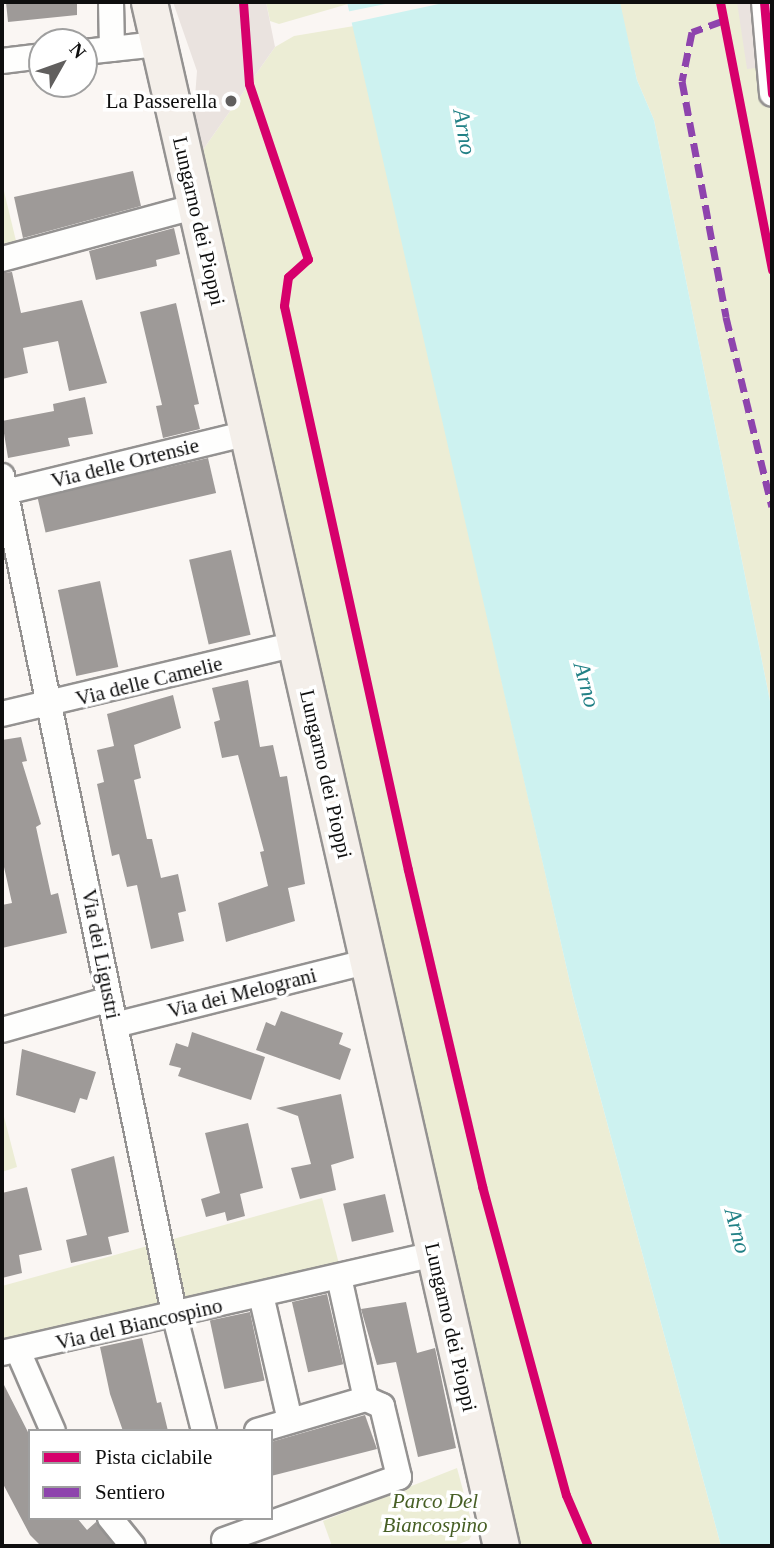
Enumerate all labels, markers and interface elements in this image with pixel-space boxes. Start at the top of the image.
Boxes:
north arrow [28,28,98,98]
text: N [65,38,90,62]
place label: La Passerella [106,88,217,114]
marker: La Passerella [223,93,239,109]
water label: Arno [446,107,482,157]
street label: Lungarno dei Pioppi [167,134,231,308]
street label: Via delle Ortensie [48,432,202,494]
street label: Via delle Camelie [73,651,225,711]
water label: Arno [567,659,605,711]
street label: Lungarno dei Pioppi [294,687,358,861]
street label: Via dei Ligustri [76,887,126,1021]
street label: Via dei Melograni [165,962,319,1024]
water label: Arno [718,1205,756,1257]
street label: Lungarno dei Pioppi [419,1240,483,1414]
street label: Via del Biancospino [53,1293,225,1355]
legend [28,1429,273,1520]
text: Pista ciclabile [95,1445,212,1469]
text: Sentiero [95,1480,165,1504]
park label: Parco Del Biancospino [383,1488,487,1538]

